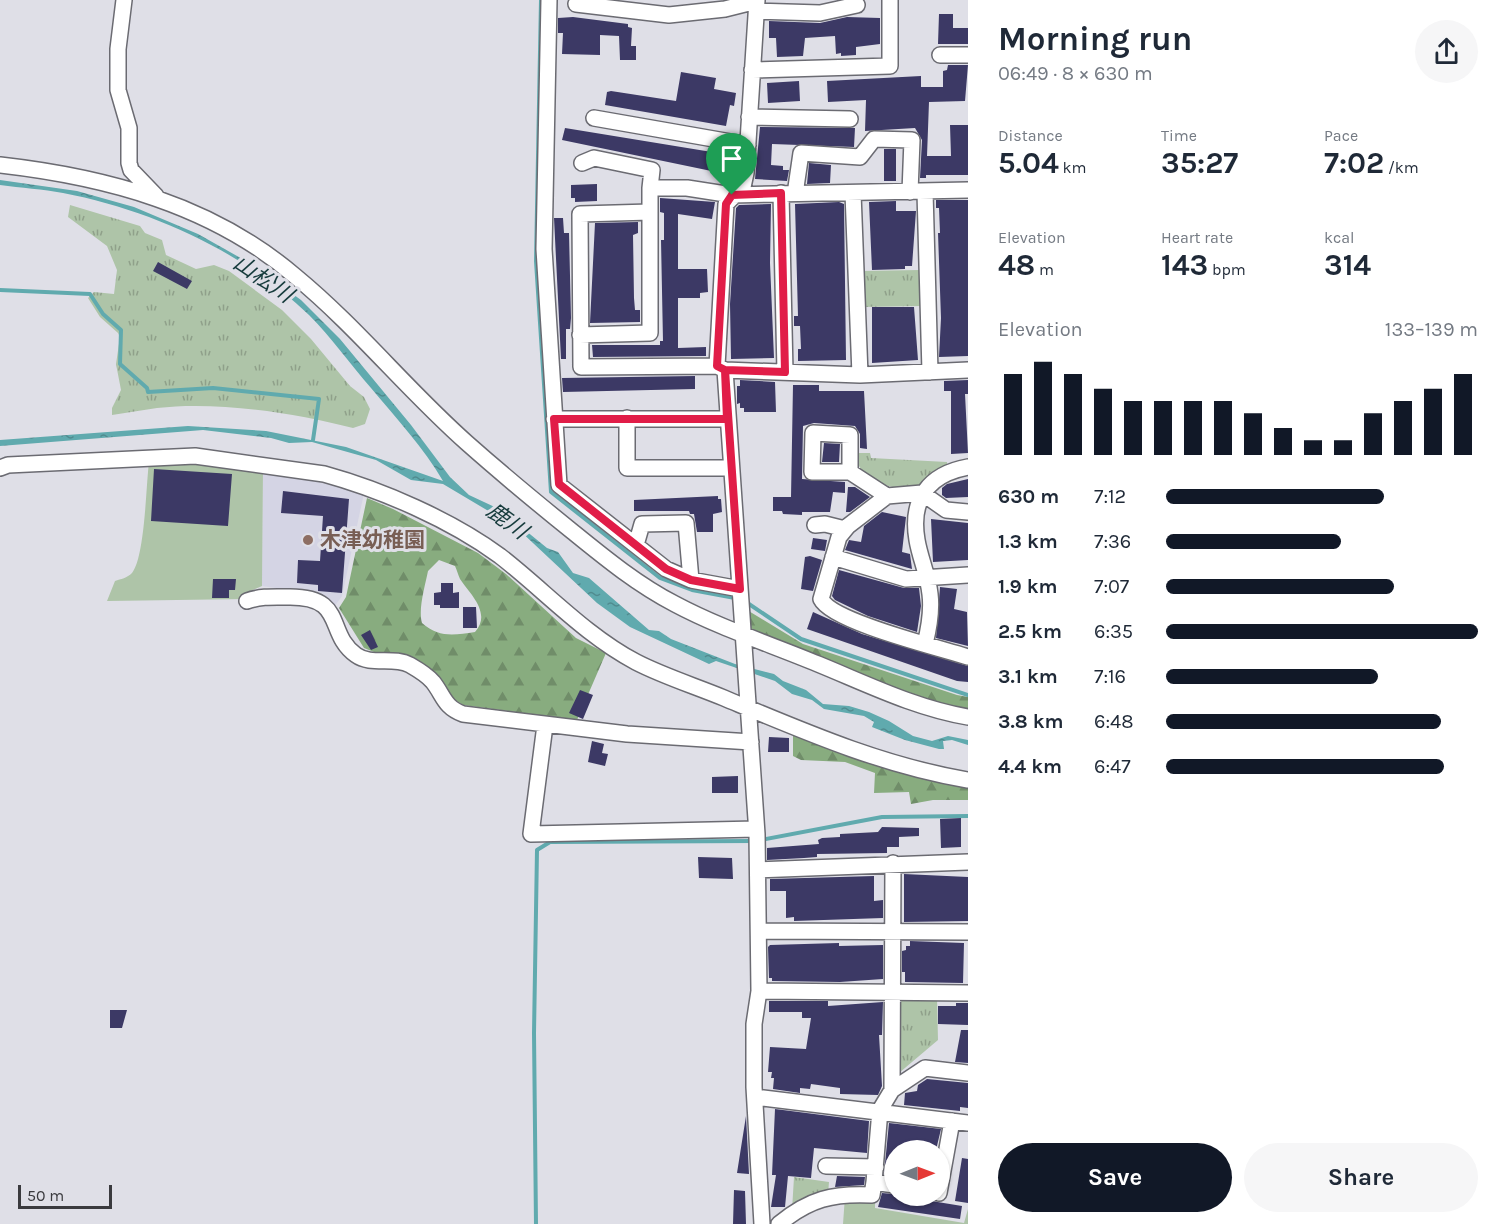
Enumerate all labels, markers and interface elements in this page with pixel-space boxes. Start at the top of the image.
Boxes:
text: Morning run [998,20,1192,58]
button: share [1415,20,1478,83]
text: 06:49 · 8 × 630 m [998,62,1153,85]
text: Distance [998,126,1063,145]
text: Time [1161,126,1197,145]
text: Pace [1324,126,1358,145]
pin [706,133,757,195]
icon: arrive [715,142,748,175]
text: 5.04 [998,145,1059,181]
text: 35:27 [1161,145,1238,181]
text: 7:02 [1324,145,1384,181]
text: km [1059,158,1087,177]
text: /km [1384,158,1419,177]
text: Elevation [998,228,1066,247]
text: Heart rate [1161,228,1233,247]
text: kcal [1324,228,1355,247]
text: 48 [998,247,1035,283]
text: 143 [1161,247,1208,283]
text: 314 [1324,247,1371,283]
water label: 山松川 [228,250,299,309]
text: m [1035,260,1054,279]
text: bpm [1208,260,1246,279]
text: Elevation [998,318,1083,341]
text: 133–139 m [1385,318,1478,341]
text: 630 m [998,485,1059,508]
text: 7:12 [1094,485,1126,508]
water label: 鹿川 [482,498,534,546]
place label: 木津幼稚園 [320,528,425,552]
text: 1.3 km [998,530,1058,553]
text: 7:36 [1094,530,1131,553]
marker: 木津幼稚園 [301,533,315,547]
text: 1.9 km [998,575,1058,598]
text: 7:07 [1094,575,1129,598]
text: 2.5 km [998,620,1062,643]
text: 6:35 [1094,620,1133,643]
text: 3.1 km [998,665,1058,688]
text: 7:16 [1094,665,1126,688]
text: 3.8 km [998,710,1064,733]
text: 6:48 [1094,710,1134,733]
text: 4.4 km [998,755,1062,778]
text: 6:47 [1094,755,1131,778]
north arrow [884,1140,950,1206]
map controls [884,1140,950,1206]
button: Save [998,1143,1232,1212]
button: Share [1244,1143,1478,1212]
scale bar [18,1182,112,1210]
text: 50 m [27,1186,64,1205]

